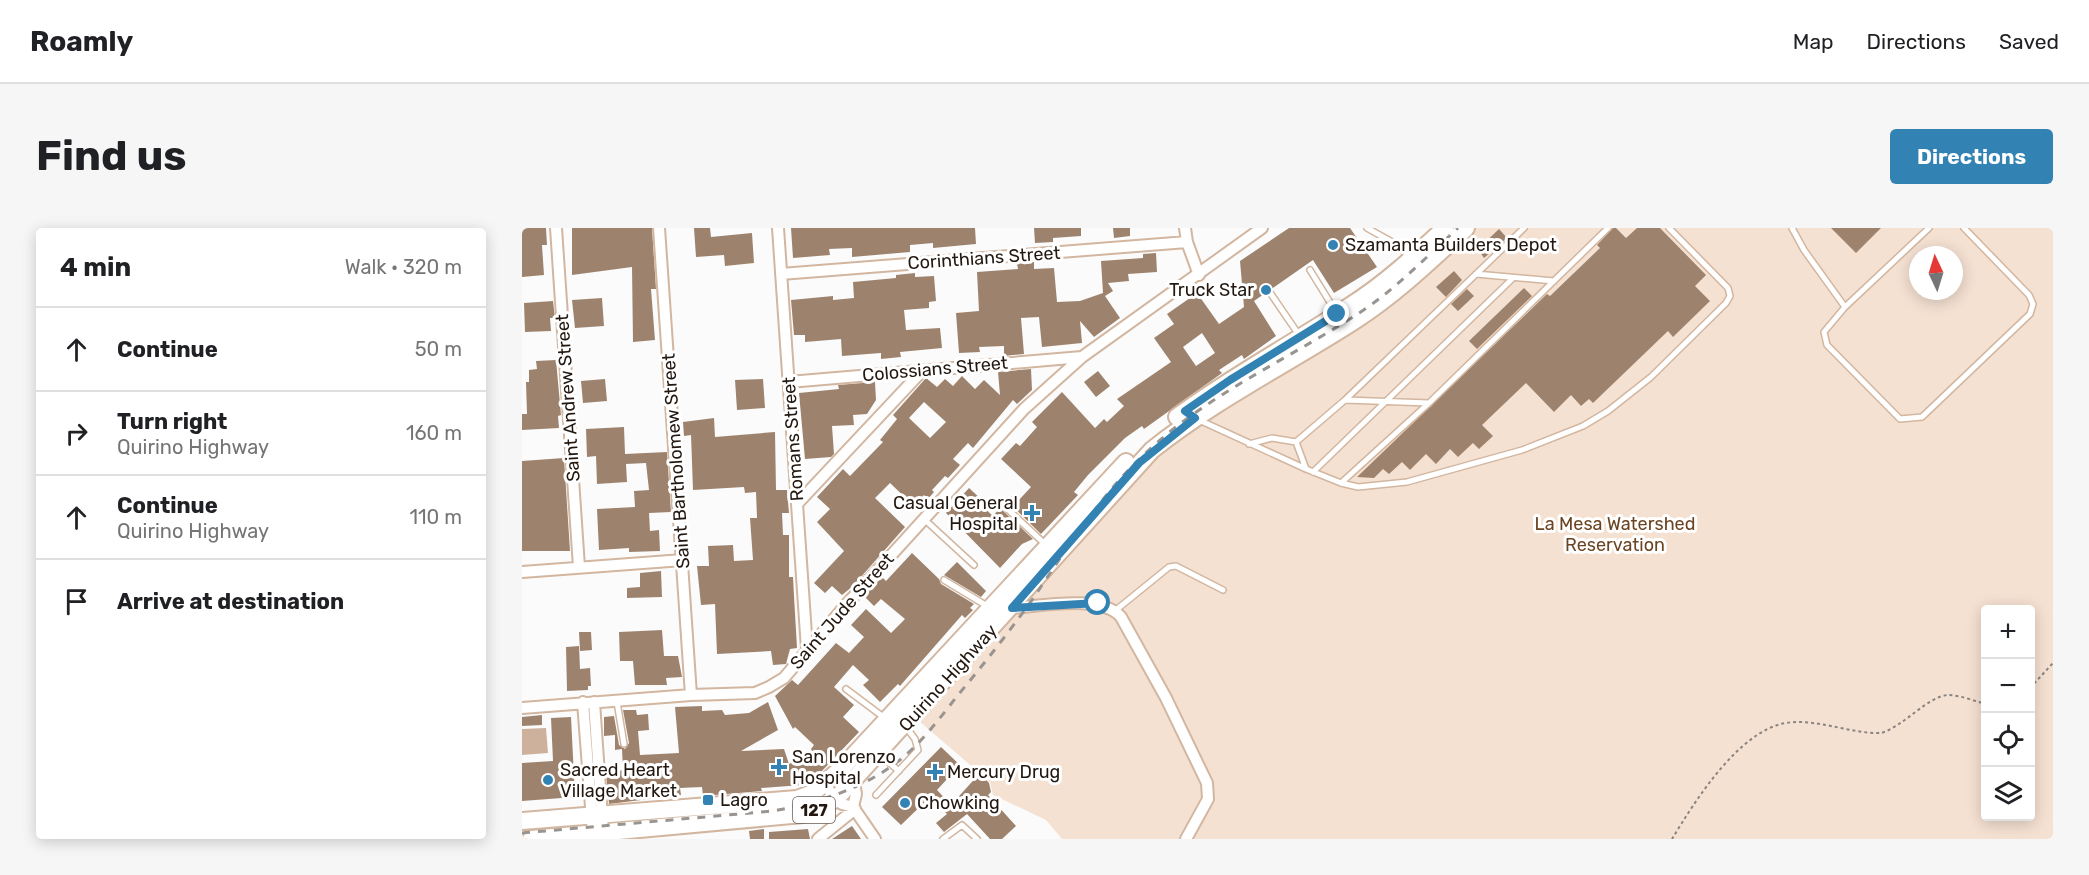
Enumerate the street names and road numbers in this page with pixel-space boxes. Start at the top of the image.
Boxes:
street label: Corinthians Street [907,242,1061,274]
street label: Saint Andrew Street [551,313,585,483]
street label: Colossians Street [861,352,1009,386]
street label: Saint Bartholomew Street [657,353,695,569]
street label: Romans Street [778,376,808,502]
street label: Saint Jude Street [785,548,899,674]
street label: Quirino Highway [894,620,1002,736]
road number: 127 [793,797,835,823]

